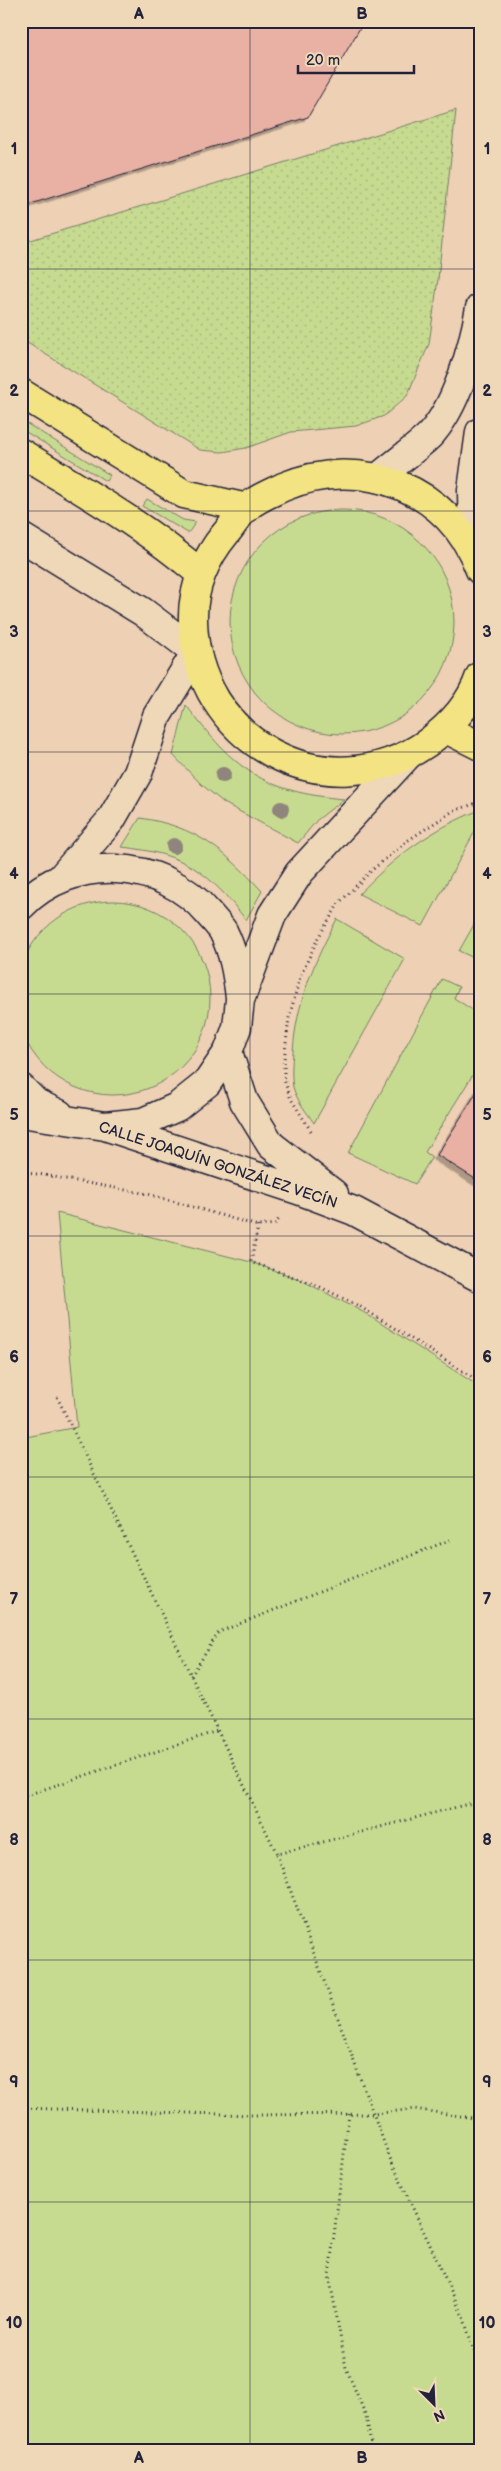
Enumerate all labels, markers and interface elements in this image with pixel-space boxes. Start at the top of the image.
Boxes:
text: A [133,5,144,24]
text: B [356,5,368,24]
scale bar [298,42,415,74]
text: 20 m [306,51,340,70]
text: 1 [11,140,17,159]
text: 1 [484,140,490,159]
text: 2 [9,382,19,401]
text: 2 [482,382,492,401]
text: 3 [9,623,19,642]
text: 3 [482,623,492,642]
text: 4 [9,865,19,884]
text: 4 [482,865,492,884]
text: 5 [9,1106,19,1125]
text: 5 [482,1106,492,1125]
street label: CALLE JOAQUÍN GONZÁLEZ VECÍN [96,1117,340,1213]
text: 6 [9,1348,19,1367]
text: 6 [482,1348,492,1367]
text: 7 [10,1590,19,1609]
text: 7 [483,1590,492,1609]
text: 8 [9,1831,19,1850]
text: 8 [482,1831,492,1850]
text: 9 [9,2073,19,2092]
text: 9 [482,2073,492,2092]
text: 10 [6,2314,22,2333]
text: 10 [479,2314,495,2333]
north arrow [408,2378,458,2428]
text: N [431,2406,447,2425]
text: A [133,2449,144,2468]
text: B [356,2449,368,2468]

